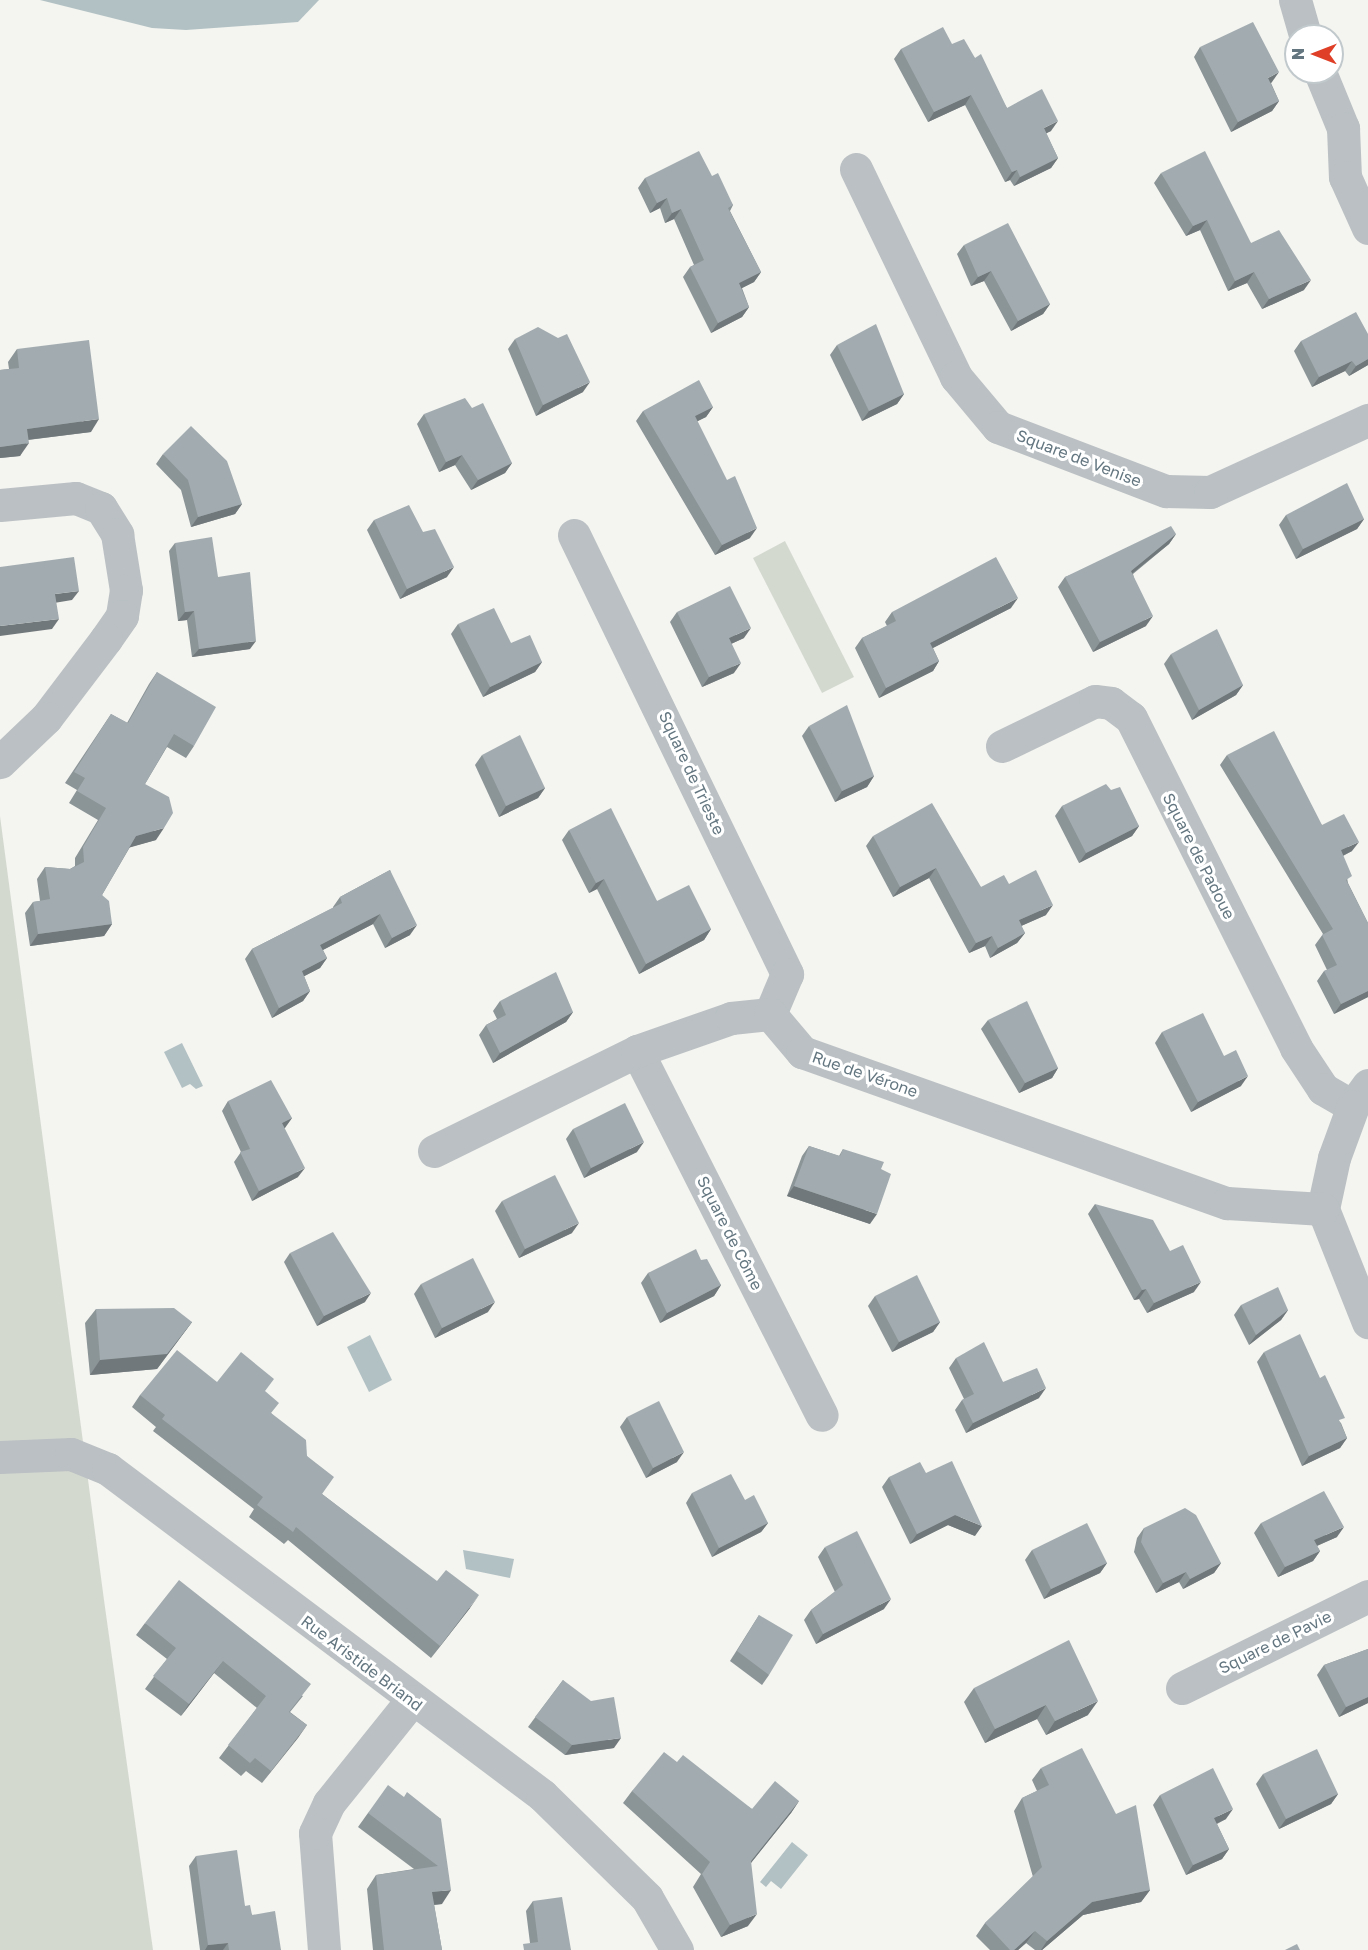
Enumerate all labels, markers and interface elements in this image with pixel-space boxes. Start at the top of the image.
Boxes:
north arrow [1284,24,1344,84]
text: N [1288,48,1308,60]
street label: Square de Venise [1014,425,1144,491]
street label: Square de Trieste [655,708,729,838]
street label: Square de Padoue [1159,790,1239,922]
street label: Rue de Vérone [810,1047,920,1101]
street label: Square de Côme [693,1173,767,1293]
street label: Square de Pavie [1216,1606,1334,1678]
street label: Rue Aristide Briand [298,1611,426,1715]

